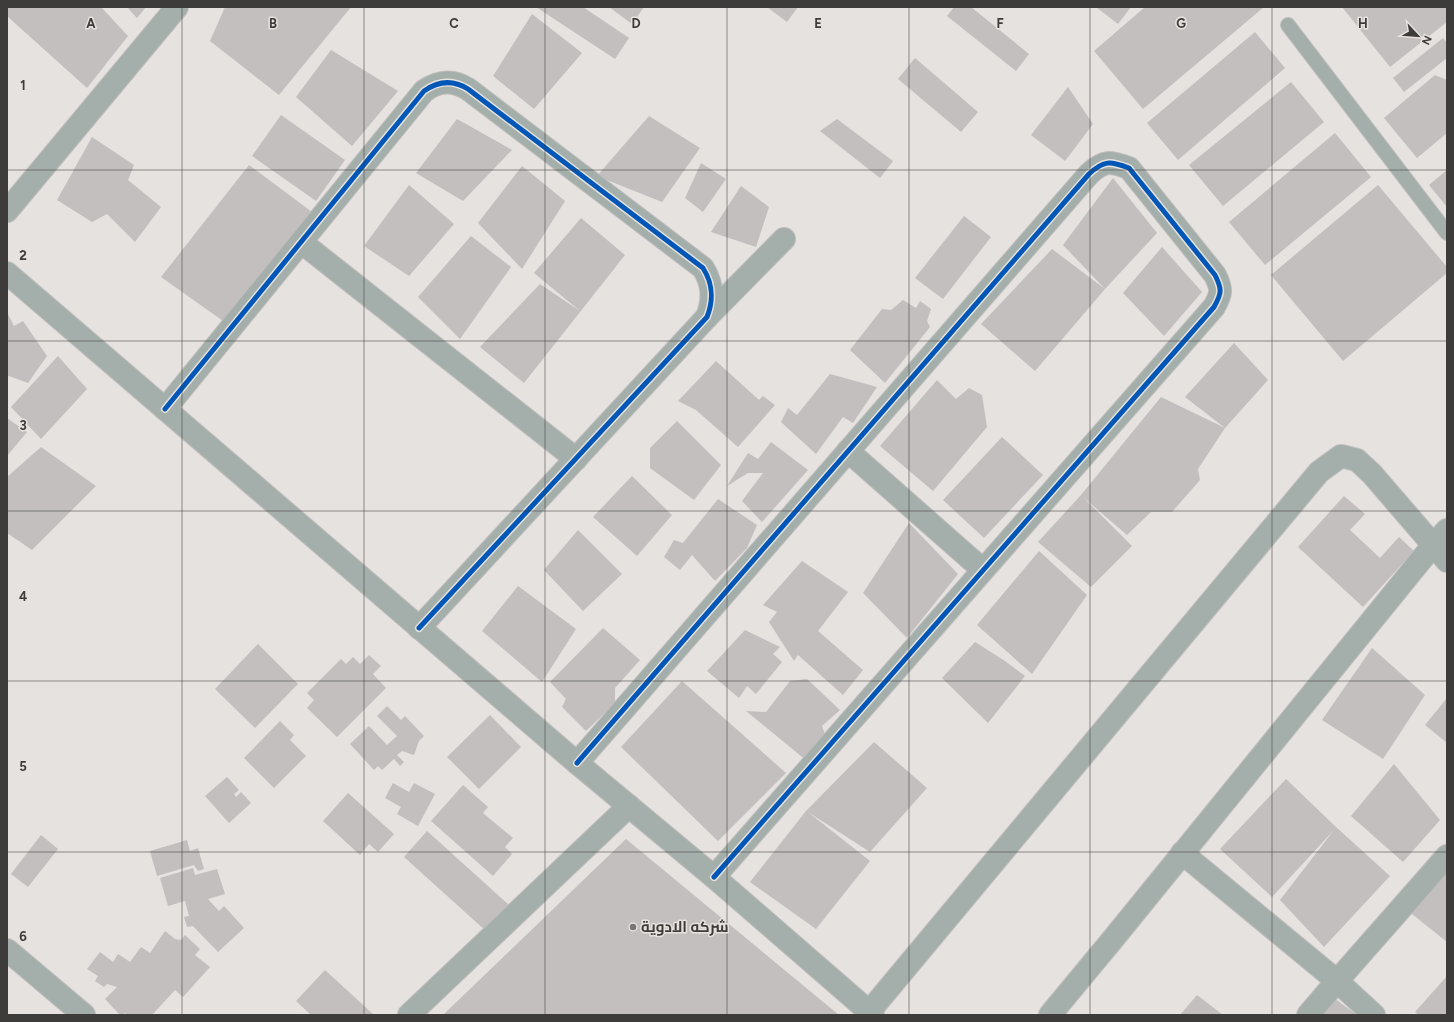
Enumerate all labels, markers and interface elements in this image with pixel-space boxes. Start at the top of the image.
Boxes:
text: A [86,16,96,31]
text: B [269,16,277,31]
text: C [449,16,459,31]
text: D [631,16,641,31]
text: E [814,16,822,31]
text: F [996,16,1004,31]
text: G [1176,16,1186,31]
text: H [1358,16,1368,31]
north arrow [1398,16,1438,56]
text: N [1419,33,1434,47]
text: 1 [20,78,26,93]
text: 2 [19,248,27,263]
text: 3 [19,418,27,433]
text: 4 [19,589,27,604]
text: 5 [19,759,27,774]
place label: شركه الادوية [641,918,729,936]
marker: شركه الادوية [628,922,638,932]
text: 6 [19,929,27,944]

